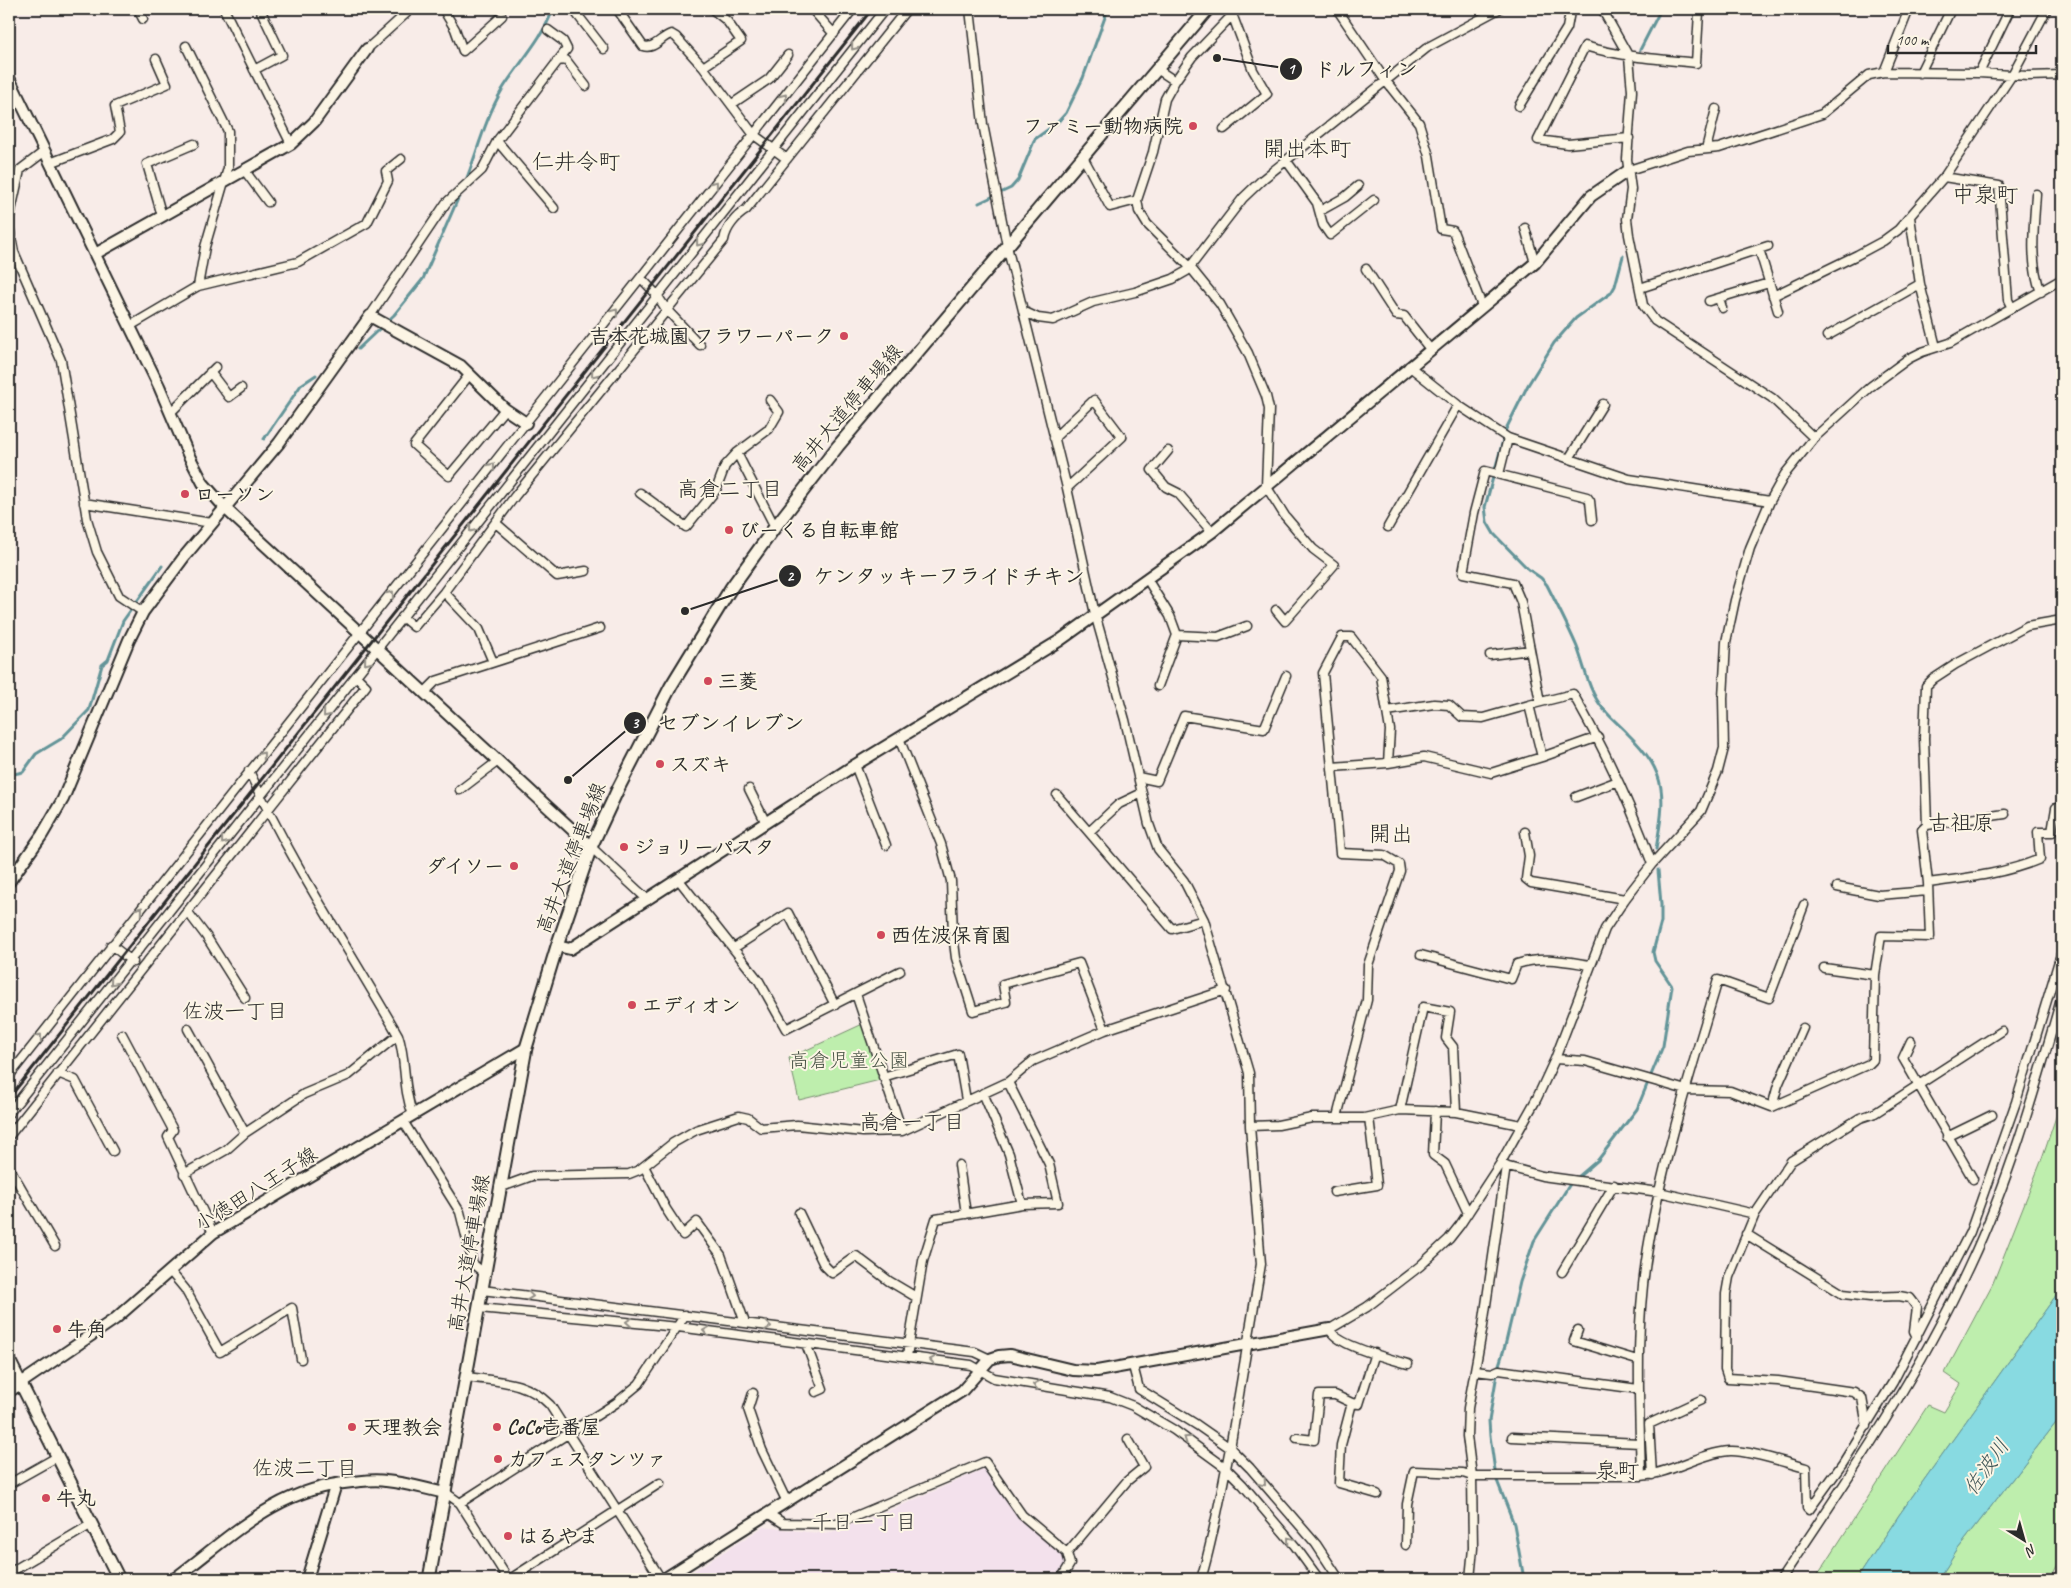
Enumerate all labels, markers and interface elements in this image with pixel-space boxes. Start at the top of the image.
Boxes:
scale bar [1888,22,2036,54]
text: 100 m [1896,31,1930,50]
one-way arrow [852,41,860,50]
callout: ドルフィン [1278,51,1428,87]
text: ドルフィン [1314,56,1418,82]
text: 1 [1288,60,1297,79]
one-way arrow [779,94,787,103]
place label: ファミー動物病院 [1023,114,1183,139]
marker: ファミー動物病院 [1187,120,1199,132]
district label: 開出本町 [1263,135,1351,163]
district label: 仁井令町 [532,148,620,176]
one-way arrow [710,181,718,190]
district label: 中泉町 [1952,181,2018,209]
one-way arrow [695,237,704,246]
one-way arrow [609,309,617,318]
place label: 吉本花城園 フラワーパーク [589,324,834,349]
marker: 吉本花城園 フラワーパーク [838,330,850,342]
street label: 高井大道停車場線 [786,339,908,477]
one-way arrow [592,368,600,377]
one-way arrow [486,463,495,472]
district label: 高倉二丁目 [678,476,783,502]
place label: ローソン [195,482,275,507]
marker: ローソン [179,488,191,500]
place label: びーくる自転車館 [739,518,899,543]
one-way arrow [469,523,477,532]
marker: びーくる自転車館 [723,524,735,536]
callout: ケンタッキーフライドチキン [778,558,1096,594]
text: ケンタッキーフライドチキン [813,563,1085,589]
text: 2 [787,567,795,586]
one-way arrow [385,590,394,599]
one-way arrow [365,656,373,665]
place label: 三菱 [718,669,758,694]
marker: 三菱 [702,675,714,687]
callout: セブンイレブン [622,705,814,741]
one-way arrow [322,708,331,717]
text: セブンイレブン [658,710,805,736]
text: 3 [632,714,640,733]
one-way arrow [257,752,265,761]
place label: スズキ [670,752,731,777]
marker: スズキ [654,758,666,770]
street label: 高井大道停車場線 [531,779,611,937]
district label: 古祖原 [1928,809,1994,837]
district label: 開出 [1369,820,1413,848]
one-way arrow [222,835,230,844]
place label: ジョリーパスタ [634,835,774,860]
marker: ジョリーパスタ [618,841,630,853]
place label: ダイソー [426,854,504,879]
marker: ダイソー [508,860,520,872]
one-way arrow [134,907,142,916]
place label: 西佐波保育園 [891,923,1011,948]
marker: 西佐波保育園 [875,929,887,941]
one-way arrow [111,976,119,985]
place label: エディオン [642,993,740,1018]
district label: 佐波一丁目 [183,998,288,1024]
marker: エディオン [626,999,638,1011]
one-way arrow [33,1034,42,1043]
park label: 高倉児童公園 [789,1048,909,1073]
district label: 高倉一丁目 [860,1109,965,1135]
street label: 小徳田八王子線 [190,1141,322,1237]
street label: 高井大道停車場線 [443,1172,495,1334]
one-way arrow [526,1290,534,1301]
place label: 牛角 [67,1317,107,1342]
one-way arrow [625,1317,633,1328]
one-way arrow [764,1320,772,1331]
marker: 牛角 [51,1323,63,1335]
one-way arrow [701,1326,710,1336]
one-way arrow [928,1355,936,1366]
one-way arrow [1031,1380,1040,1390]
place label: 天理教会 [362,1415,442,1440]
place label: CoCo壱番屋 [507,1415,601,1440]
marker: 天理教会 [346,1421,358,1433]
marker: CoCo壱番屋 [491,1421,503,1433]
water label: 佐波川 [1957,1434,2015,1500]
one-way arrow [1183,1436,1192,1445]
place label: カフェスタンツァ [508,1447,667,1472]
marker: カフェスタンツァ [492,1453,504,1465]
district label: 佐波二丁目 [253,1455,358,1481]
district label: 泉町 [1595,1457,1639,1485]
one-way arrow [1258,1478,1267,1487]
place label: 牛丸 [56,1486,96,1511]
marker: 牛丸 [40,1492,52,1504]
district label: 千日一丁目 [812,1509,917,1535]
north arrow [1998,1516,2048,1566]
place label: はるやま [518,1524,598,1549]
marker: はるやま [502,1530,514,1542]
one-way arrow [1287,1537,1296,1546]
text: N [2021,1541,2040,1561]

